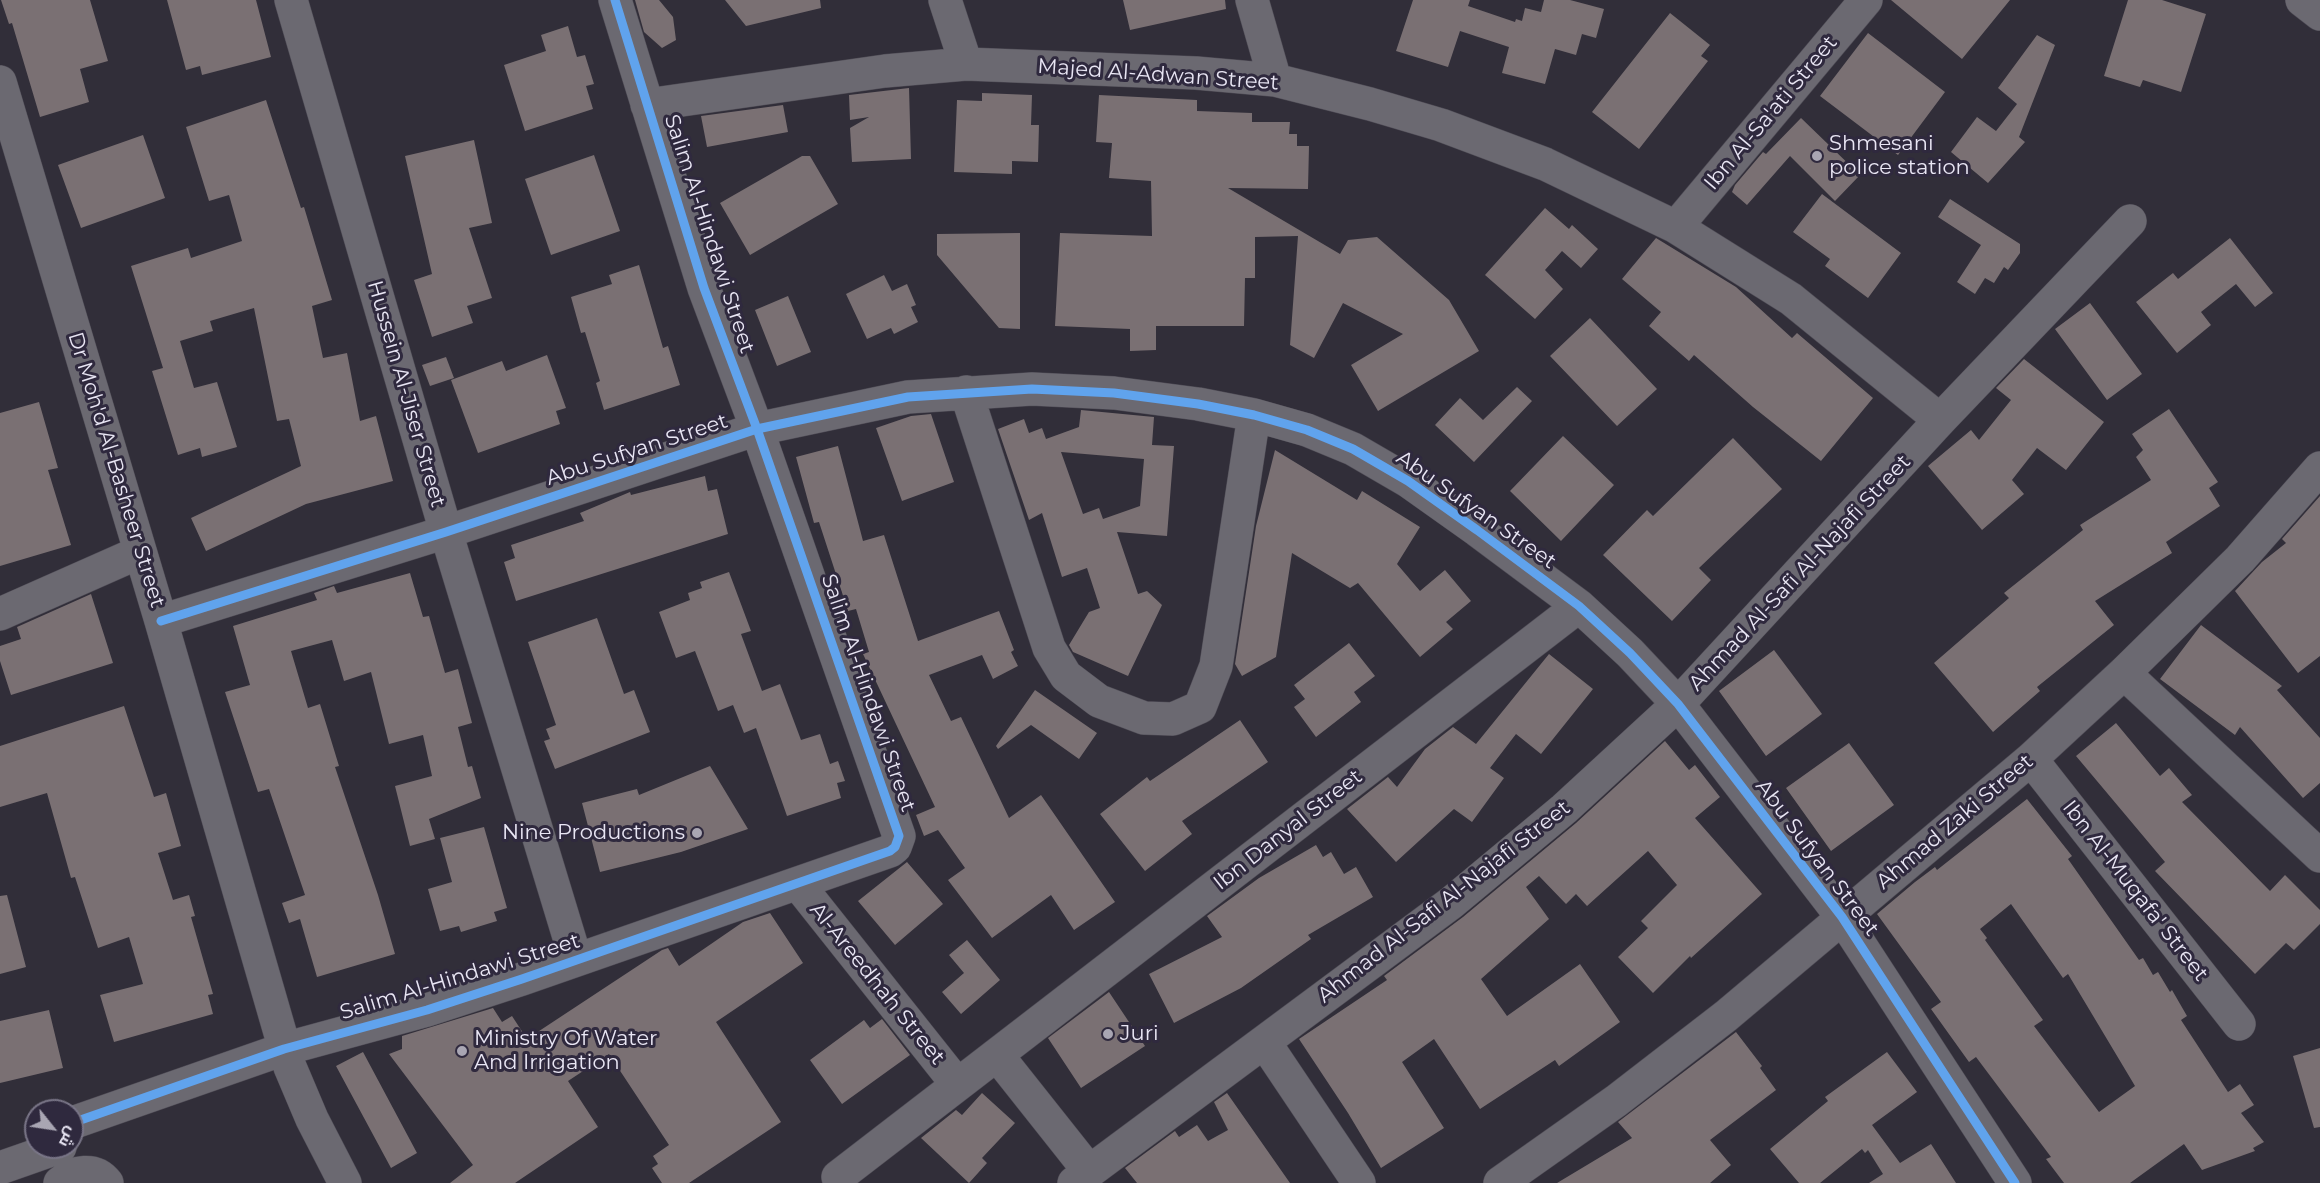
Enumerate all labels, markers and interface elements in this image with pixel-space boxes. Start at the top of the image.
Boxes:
street label: Ibn Al-Sa'ati Street [1699,31,1843,195]
street label: Majed Al-Adwan Street [1036,54,1280,96]
street label: Salim Al-Hindawi Street [658,111,760,357]
place label: Shmesani police station [1829,131,1970,181]
marker: Shmesani police station [1810,149,1824,163]
street label: Hussein Al-Jiser Street [362,278,450,510]
street label: Dr Moh'd Al-Basheer Street [62,329,170,611]
street label: Abu Sufyan Street [543,409,731,491]
street label: Abu Sufyan Street [1391,445,1561,575]
street label: Ahmad Al-Safi Al-Najafi Street [1684,450,1916,696]
street label: Salim Al-Hindawi Street [815,571,921,815]
street label: Ahmad Zaki Street [1871,749,2039,895]
street label: Ibn Danyal Street [1209,764,1367,896]
street label: Abu Sufyan Street [1750,775,1884,941]
street label: Ahmad Al-Safi Al-Najafi Street [1313,795,1575,1009]
street label: Ibn Al-Muqafa' Street [2057,796,2213,986]
place label: Nine Productions [502,820,685,846]
marker: Nine Productions [690,826,704,840]
street label: Al-Areedhah Street [804,898,950,1070]
street label: Salim Al-Hindawi Street [337,928,583,1026]
place label: Juri [1120,1021,1159,1047]
place label: Ministry Of Water And Irrigation [474,1026,658,1076]
marker: Juri [1101,1027,1115,1041]
marker: Ministry Of Water And Irrigation [455,1044,469,1058]
north arrow [24,1099,84,1159]
text: ش [55,1124,82,1151]

